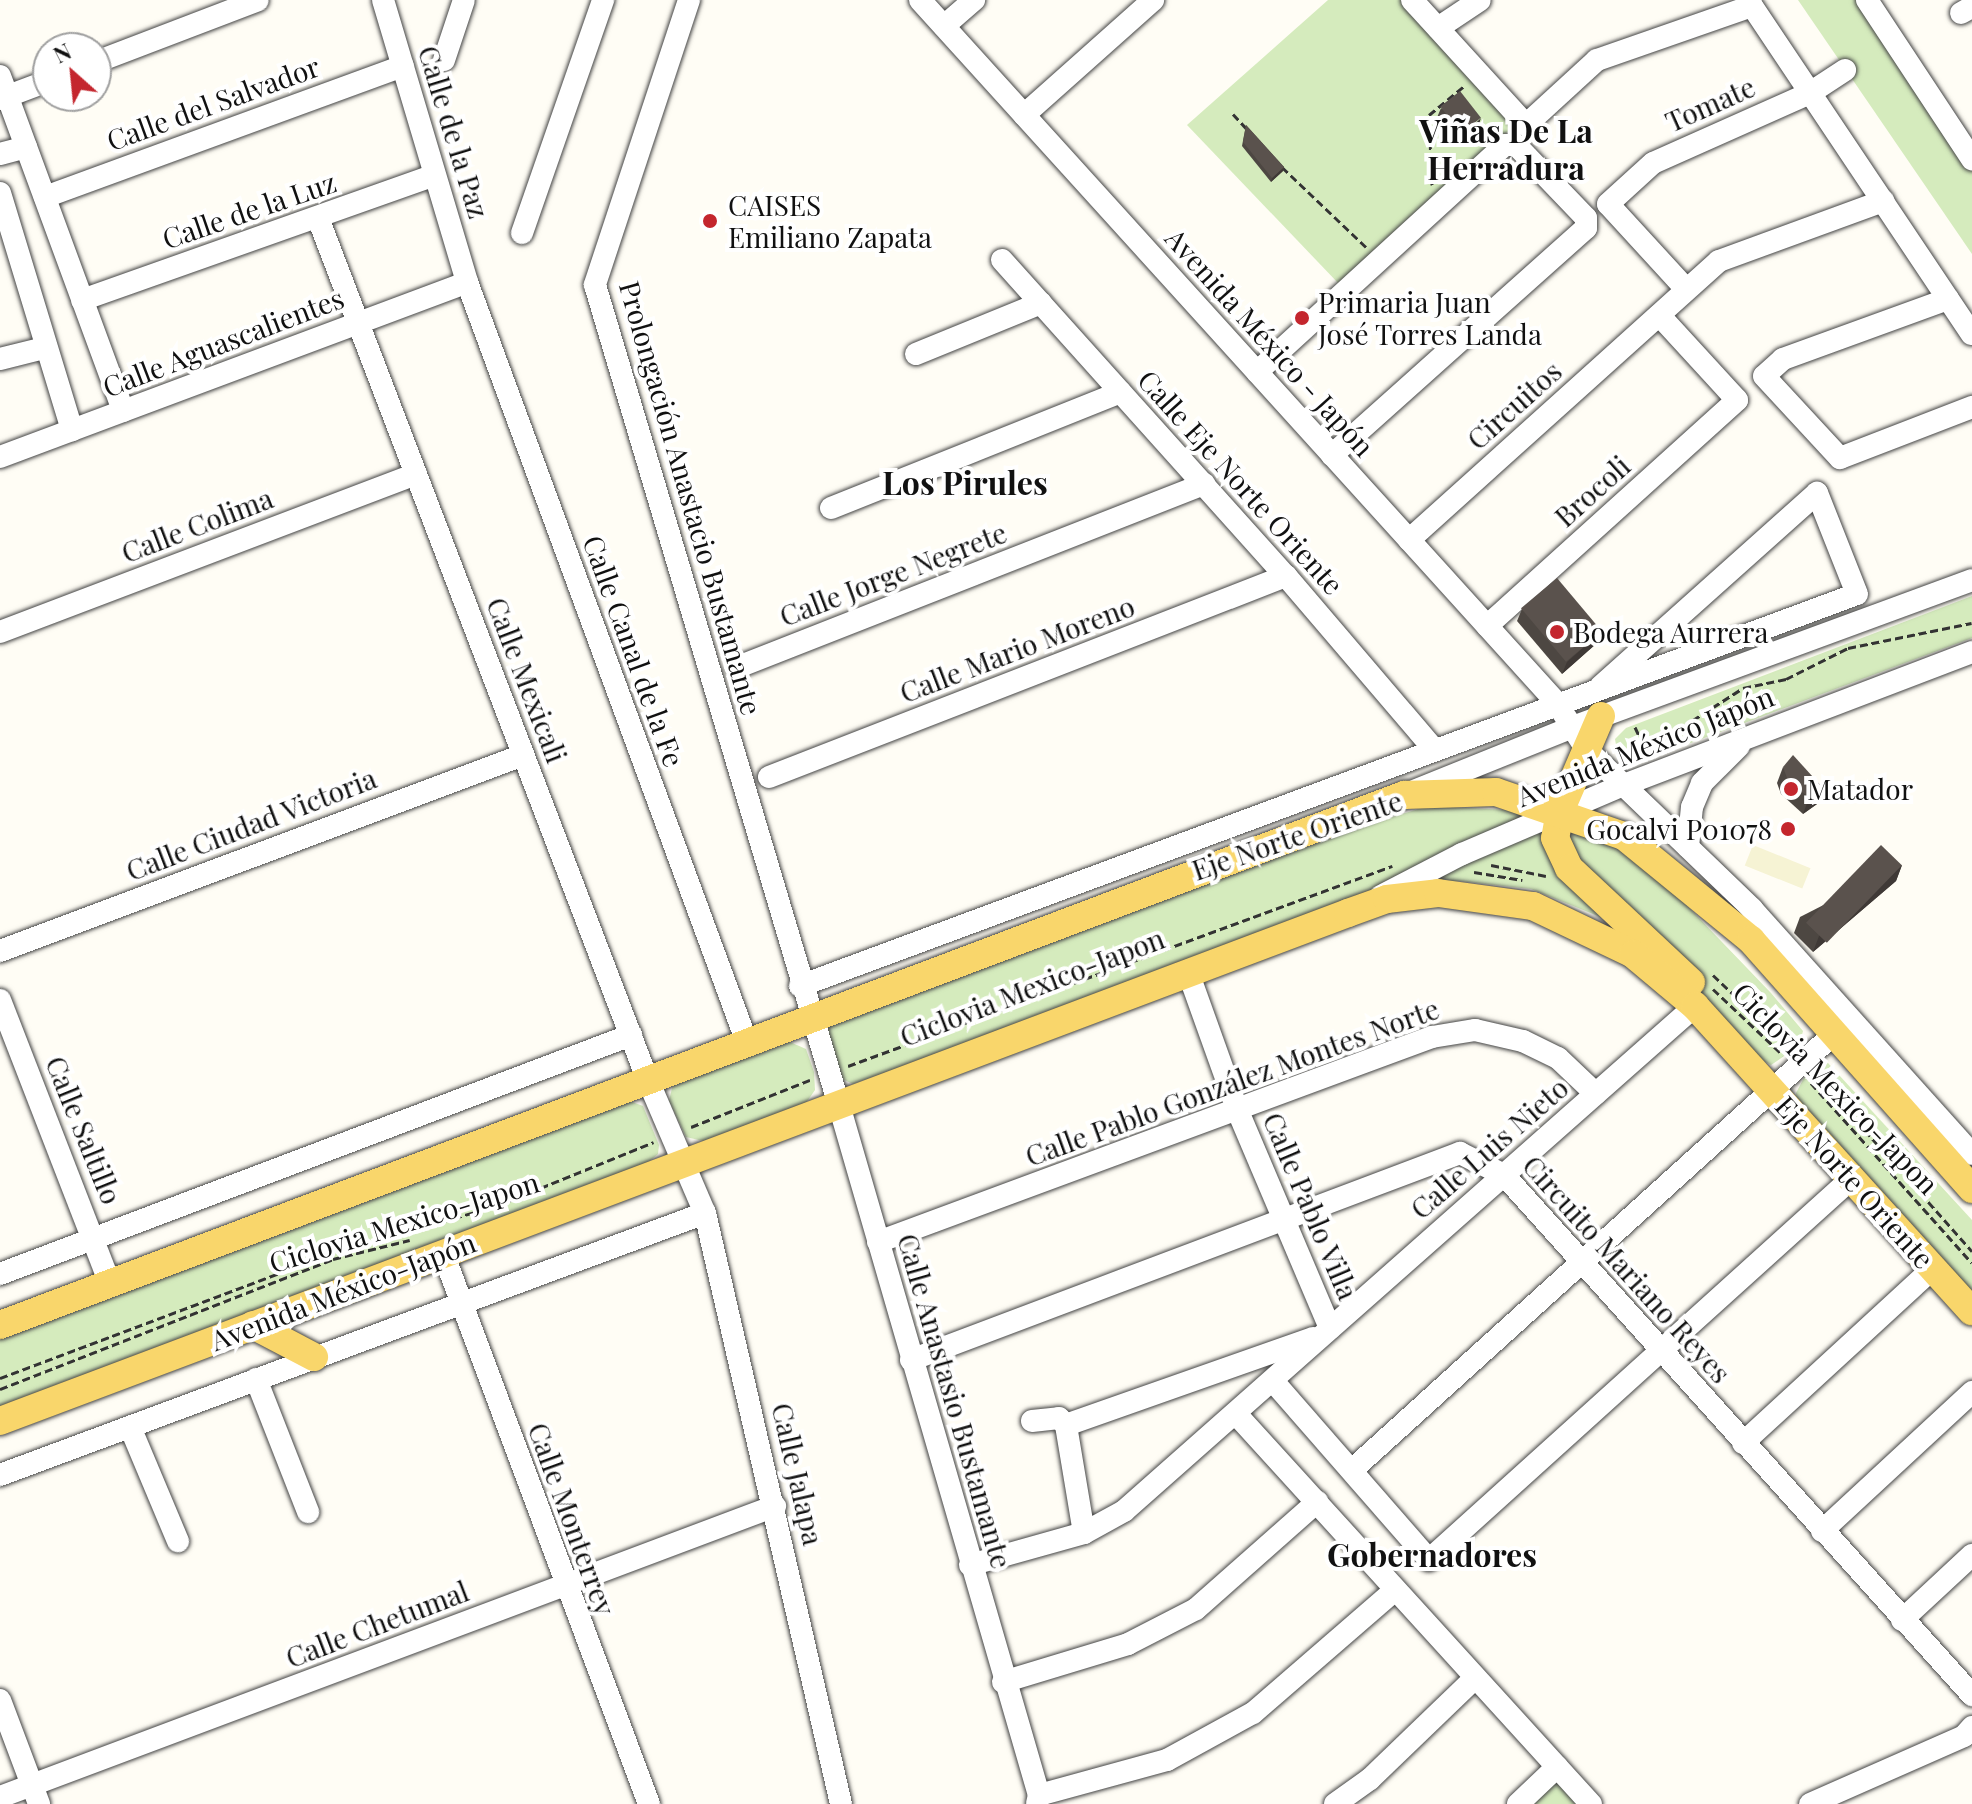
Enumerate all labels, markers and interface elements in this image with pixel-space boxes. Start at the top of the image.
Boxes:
north arrow [32,32,112,112]
text: N [48,35,76,69]
street label: Calle de la Paz [412,41,496,223]
street label: Calle del Salvador [102,49,324,157]
street label: Tomate [1660,69,1760,139]
district label: Viñas De La Herradura [1419,112,1593,187]
street label: Calle de la Luz [157,164,341,256]
place label: CAISES Emiliano Zapata [728,188,932,254]
marker: CAISES Emiliano Zapata [699,210,721,232]
street label: Avenida México - Japón [1159,221,1381,463]
street label: Prolongación Anastacio Bustamante [613,277,769,719]
street label: Calle Aguascalientes [97,280,349,404]
place label: Primaria Juan José Torres Landa [1318,285,1543,351]
marker: Primaria Juan José Torres Landa [1293,309,1311,327]
street label: Circuitos [1460,354,1568,456]
street label: Calle Eje Norte Oriente [1131,363,1351,601]
street label: Brocoli [1548,449,1636,533]
district label: Los Pirules [882,463,1048,501]
street label: Calle Colima [117,481,277,569]
street label: Calle Jorge Negrete [775,515,1011,633]
street label: Calle Canal de la Fe [576,530,692,772]
street label: Calle Mario Moreno [895,589,1139,709]
street label: Calle Mexicali [480,593,574,767]
place label: Bodega Aurrera [1573,615,1770,649]
marker: Bodega Aurrera [1548,623,1566,641]
street label: Avenida México Japón [1511,679,1779,813]
street label: Calle Ciudad Victoria [121,761,381,887]
place label: Matador [1807,772,1913,806]
marker: Matador [1782,780,1800,798]
street label: Eje Norte Oriente [1187,783,1407,887]
place label: Gocalvi P01078 [1586,812,1772,846]
marker: Gocalvi P01078 [1779,820,1797,838]
street label: Ciclovia Mexico-Japon [895,921,1169,1053]
street label: Ciclovia Mexico-Japon [1726,975,1946,1201]
street label: Calle Pablo González Montes Norte [1021,991,1443,1173]
street label: Calle Saltillo [39,1051,129,1209]
street label: Calle Luis Nieto [1403,1071,1575,1225]
street label: Eje Norte Oriente [1769,1089,1941,1275]
street label: Calle Pablo Villa [1256,1107,1366,1305]
street label: Circuito Mariano Reyes [1516,1148,1738,1390]
street label: Ciclovia Mexico-Japon [265,1165,543,1279]
street label: Avenida México-Japón [206,1225,480,1357]
street label: Calle Anastasio Bustamante [891,1229,1019,1573]
street label: Calle Jalapa [765,1400,831,1548]
street label: Calle Monterrey [522,1418,622,1620]
district label: Gobernadores [1327,1535,1537,1573]
street label: Calle Chetumal [281,1574,473,1674]

